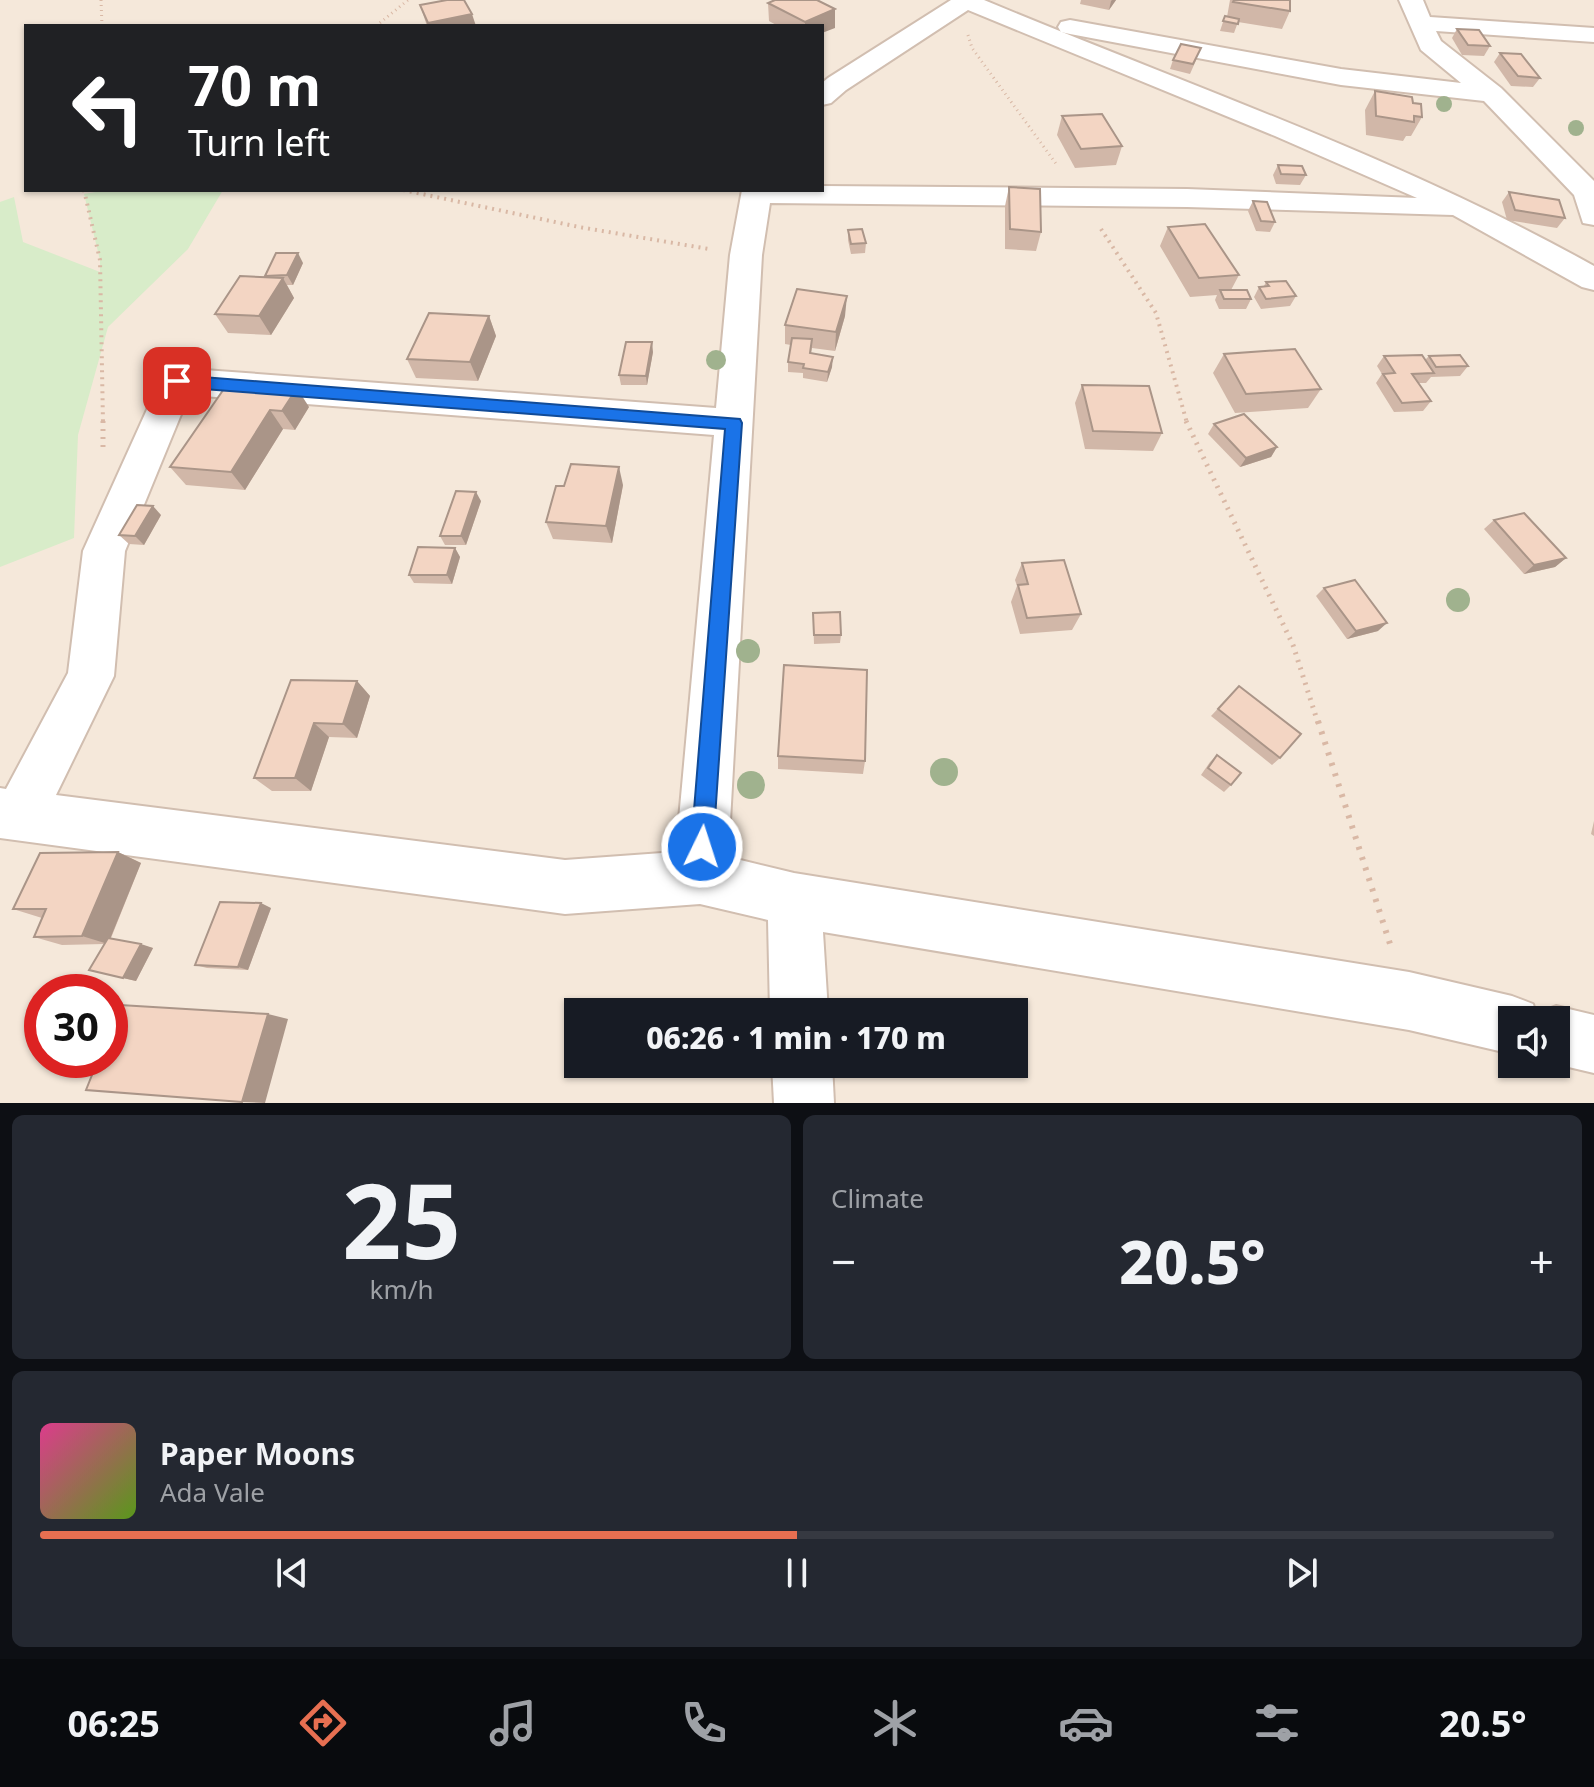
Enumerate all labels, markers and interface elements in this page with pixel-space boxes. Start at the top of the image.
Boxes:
text: 70 m [188,46,321,122]
icon: left [56,56,160,160]
text: Turn left [188,118,330,167]
pin [143,347,211,415]
icon: arrive [155,359,199,403]
position arrow [660,805,744,889]
speed limit sign: 30 [24,974,128,1078]
map controls [1498,1006,1570,1078]
button: sound [1498,1006,1570,1078]
text: 06:26 · 1 min · 170 m [646,1017,946,1058]
text: 25 [342,1148,461,1289]
text: Climate [831,1180,924,1216]
text: 20.5° [1119,1220,1266,1302]
text: − [831,1231,856,1291]
text: + [1529,1231,1554,1291]
text: km/h [370,1271,433,1307]
text: Paper Moons [160,1433,355,1474]
text: Ada Vale [160,1474,265,1510]
icon: previous [270,1551,314,1595]
icon: pause [775,1551,819,1595]
icon: next [1280,1551,1324,1595]
icon: directions [295,1695,351,1751]
icon: music [485,1695,541,1751]
icon: phone [676,1695,732,1751]
icon: climate [867,1695,923,1751]
icon: car [1058,1695,1114,1751]
icon: filters [1249,1695,1305,1751]
text: 06:25 [67,1699,160,1748]
text: 20.5° [1439,1699,1527,1748]

